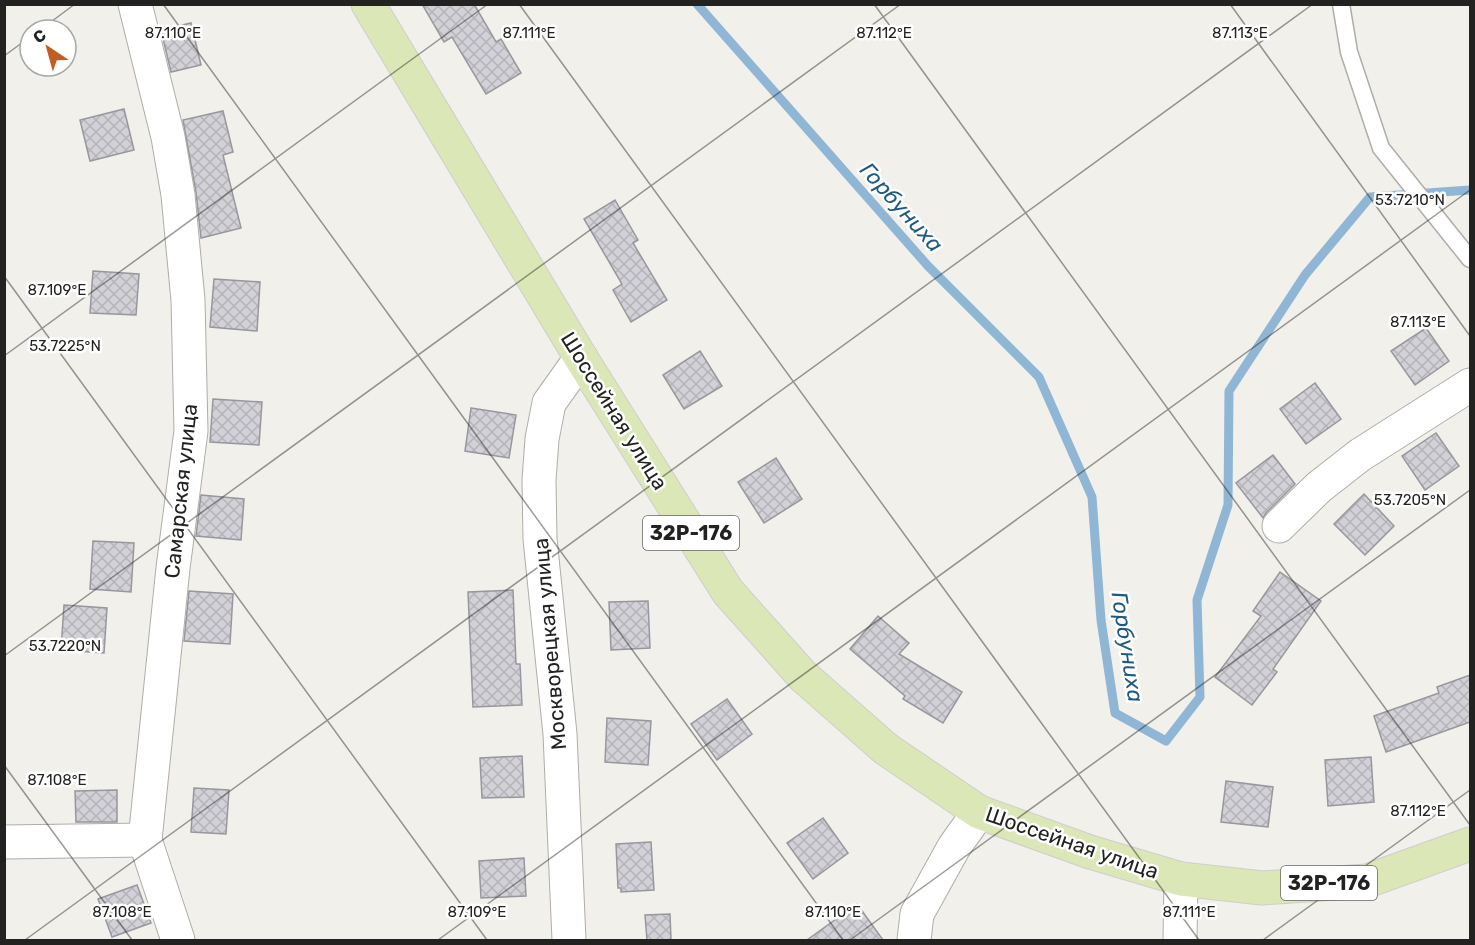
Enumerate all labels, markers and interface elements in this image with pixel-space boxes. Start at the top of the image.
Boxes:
north arrow [18,18,78,78]
text: 87.110°E [145,24,201,42]
text: 87.111°E [502,24,556,42]
text: 87.112°E [856,24,912,42]
text: 87.113°E [1212,24,1268,42]
text: С [29,25,50,47]
water label: Горбуниха [854,157,949,258]
text: 53.7210°N [1375,191,1445,209]
text: 87.109°E [28,281,86,299]
text: 87.113°E [1390,313,1446,331]
street label: Шоссейная улица [556,327,673,494]
text: 53.7225°N [29,337,101,355]
street label: Самарская улица [159,402,202,579]
text: 53.7205°N [1374,491,1446,509]
road number: 32Р-176 [643,516,739,550]
street label: Москворецкая улица [528,537,571,751]
water label: Горбуниха [1105,590,1150,704]
text: 53.7220°N [29,637,101,655]
text: 87.108°E [27,771,87,789]
street label: Шоссейная улица [982,801,1162,884]
text: 87.112°E [1390,802,1446,820]
road number: 32Р-176 [1281,866,1377,900]
text: 87.108°E [92,903,152,921]
text: 87.109°E [448,903,506,921]
text: 87.110°E [805,903,861,921]
text: 87.111°E [1162,903,1216,921]

